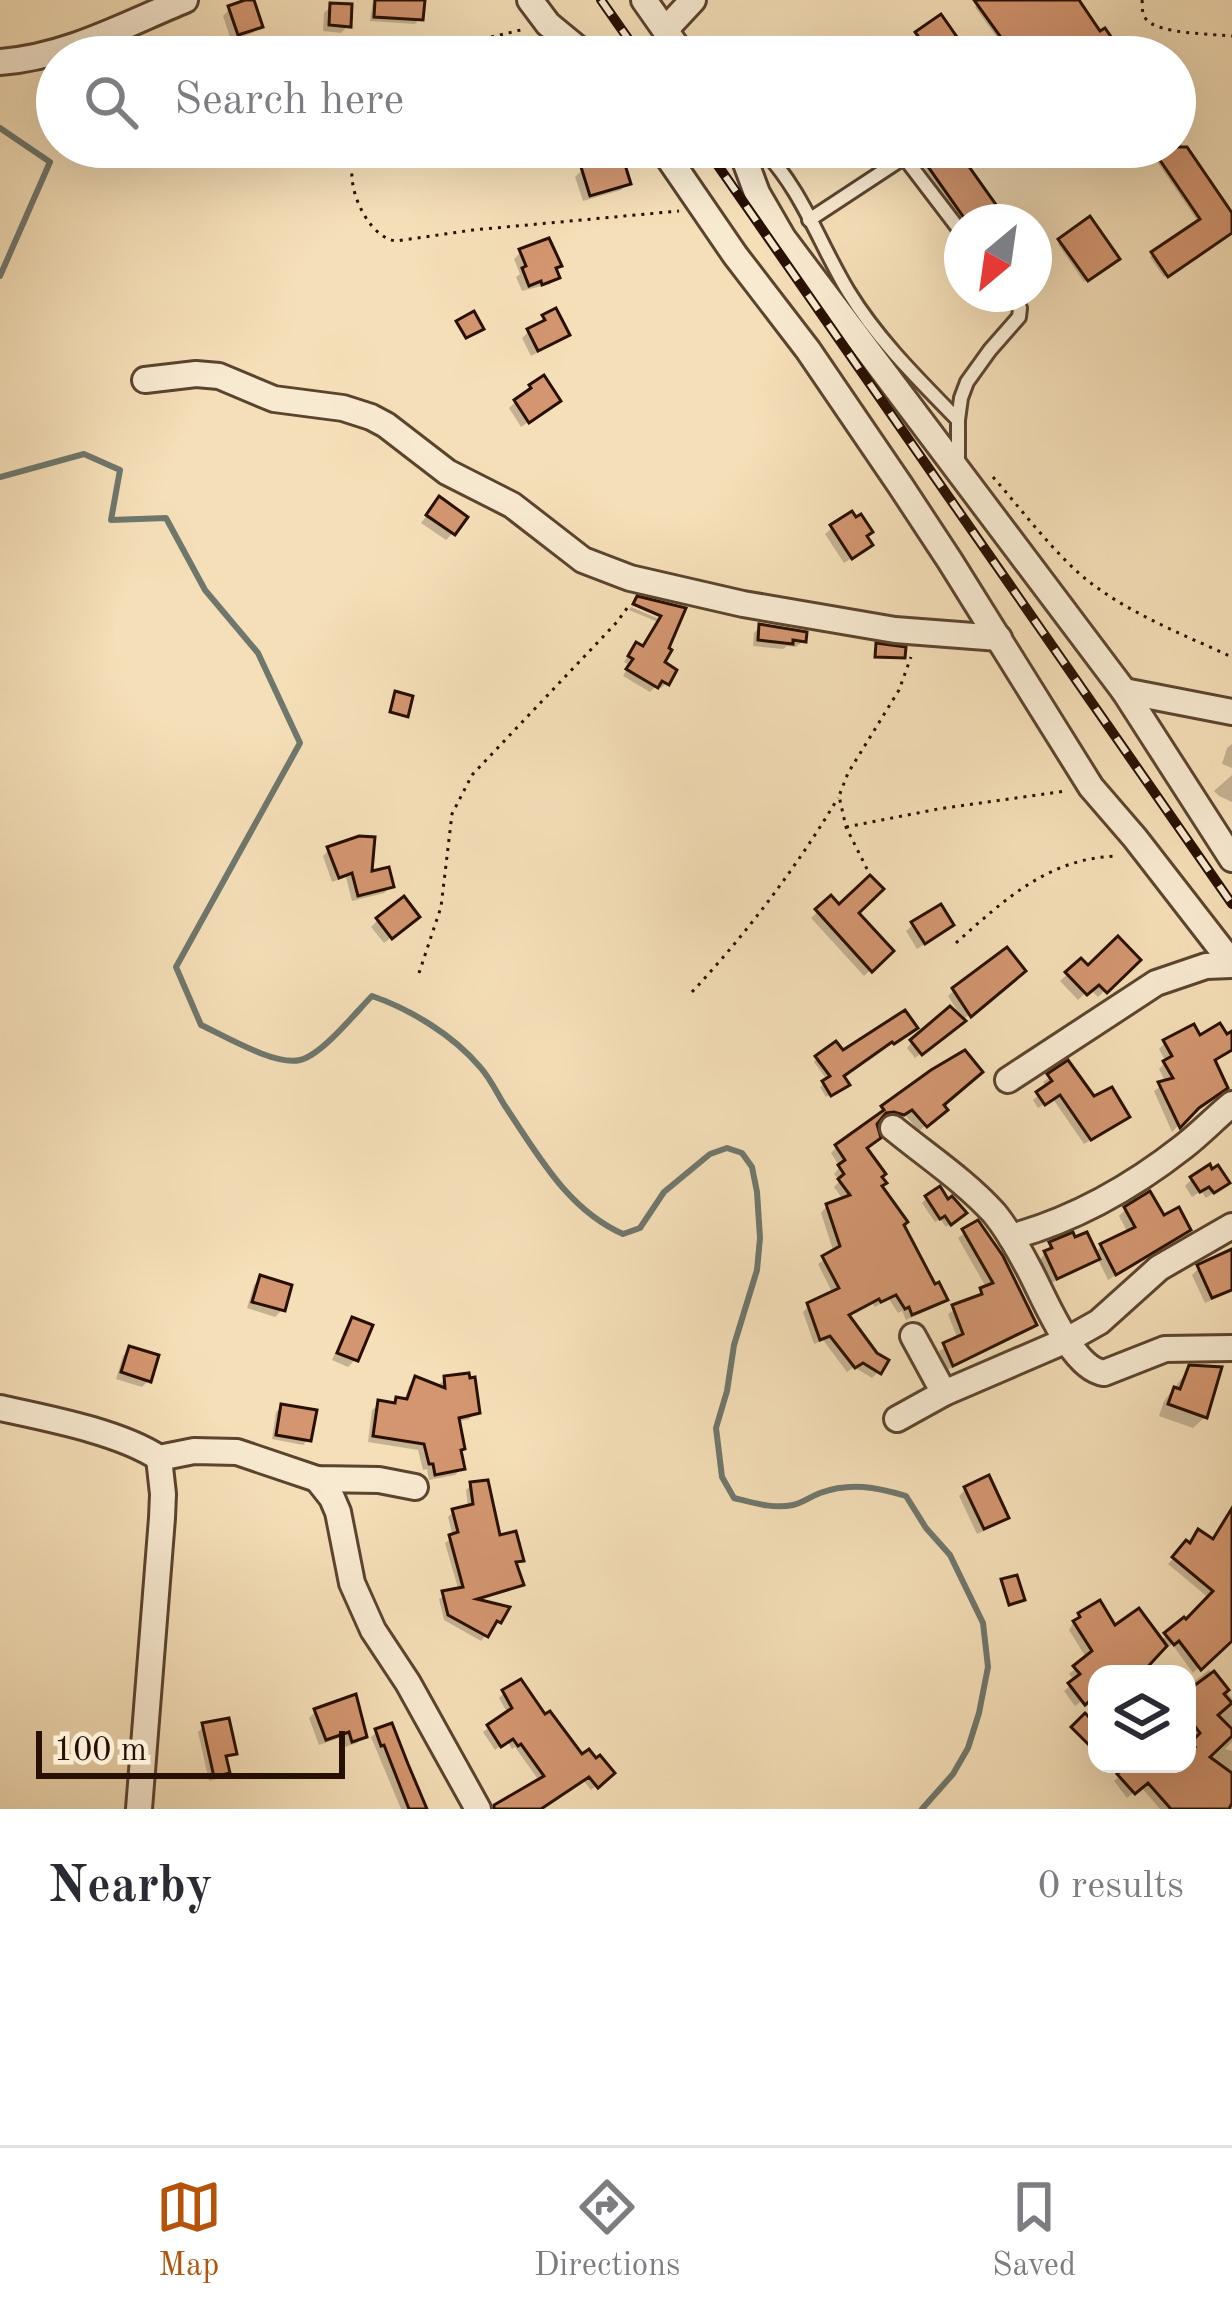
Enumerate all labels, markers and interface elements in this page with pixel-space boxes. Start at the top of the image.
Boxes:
search box [36,36,1196,168]
icon: search [78,69,144,135]
text: Search here [174,79,404,124]
north arrow [944,204,1052,312]
map controls [1088,1665,1196,1773]
button: layers [1088,1665,1196,1773]
scale bar [36,1725,345,1778]
text: 100 m [54,1735,147,1768]
text: Nearby [48,1862,213,1913]
text: 0 results [1038,1867,1184,1906]
tab: Map [156,2174,222,2287]
tab: Directions [534,2174,680,2287]
tab: Saved [992,2174,1076,2287]

